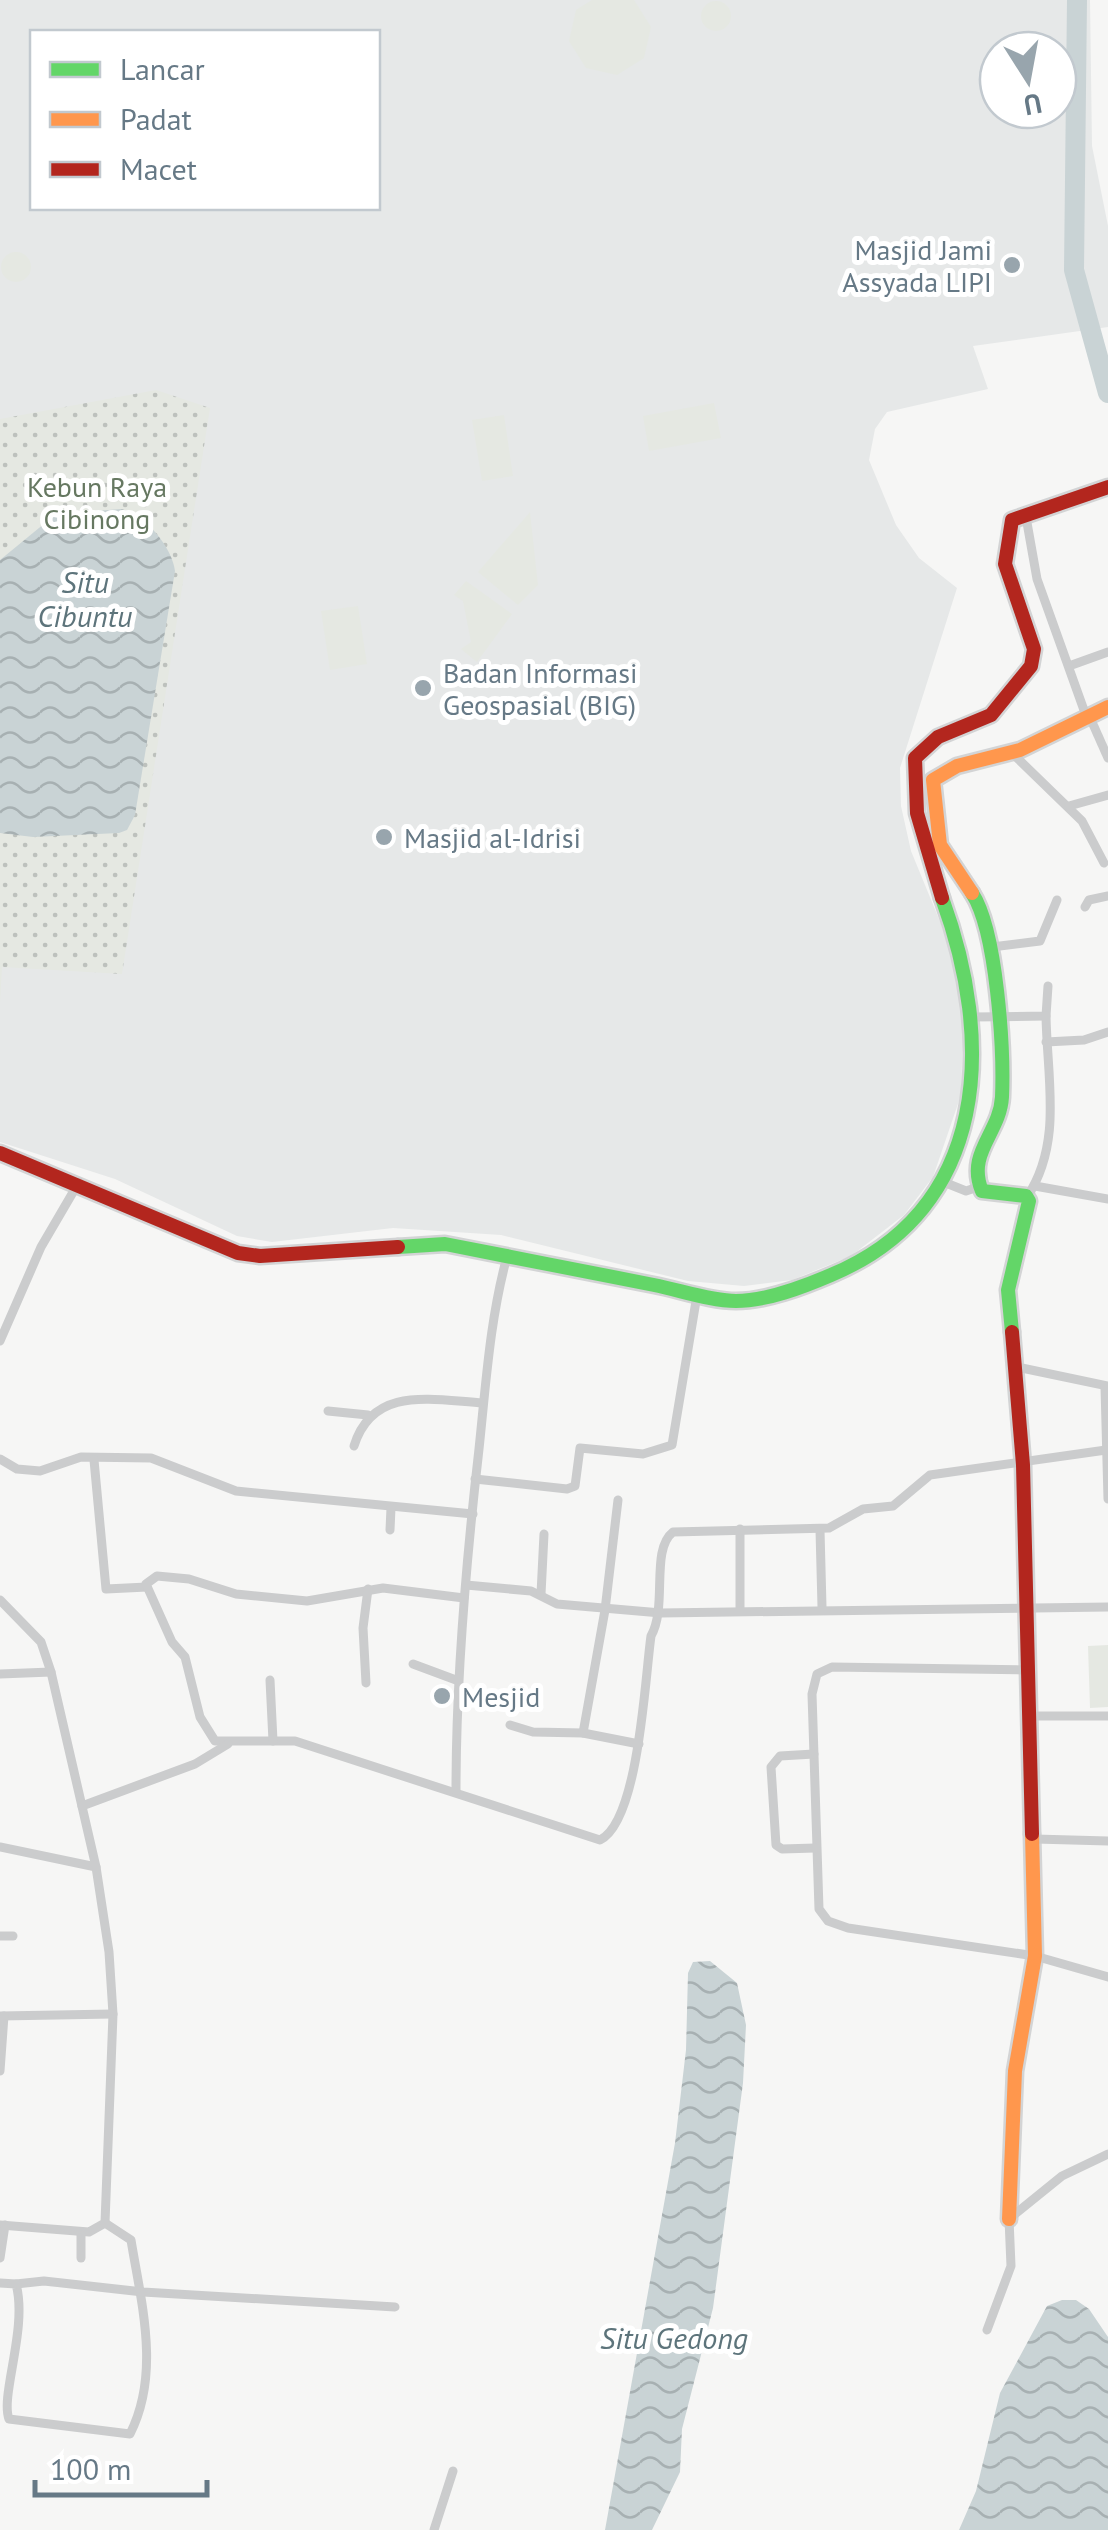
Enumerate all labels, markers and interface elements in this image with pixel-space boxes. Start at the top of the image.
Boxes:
legend [30,30,380,210]
north arrow [978,30,1078,130]
text: Lancar [120,49,205,88]
text: U [1021,85,1045,125]
text: Padat [120,99,192,138]
text: Macet [120,149,197,188]
place label: Masjid Jami Assyada LIPI [842,231,992,300]
marker: Masjid Jami Assyada LIPI [1001,254,1023,276]
park label: Kebun Raya Cibinong [27,468,167,537]
water label: Situ Cibuntu [38,562,132,635]
place label: Badan Informasi Geospasial (BIG) [443,654,638,723]
marker: Badan Informasi Geospasial (BIG) [412,677,434,699]
place label: Masjid al-Idrisi [404,819,581,856]
marker: Masjid al-Idrisi [373,826,395,848]
place label: Mesjid [462,1678,540,1715]
marker: Mesjid [431,1685,453,1707]
water label: Situ Gedong [600,2318,748,2357]
scale bar [35,2435,208,2497]
text: 100 m [50,2449,131,2488]

